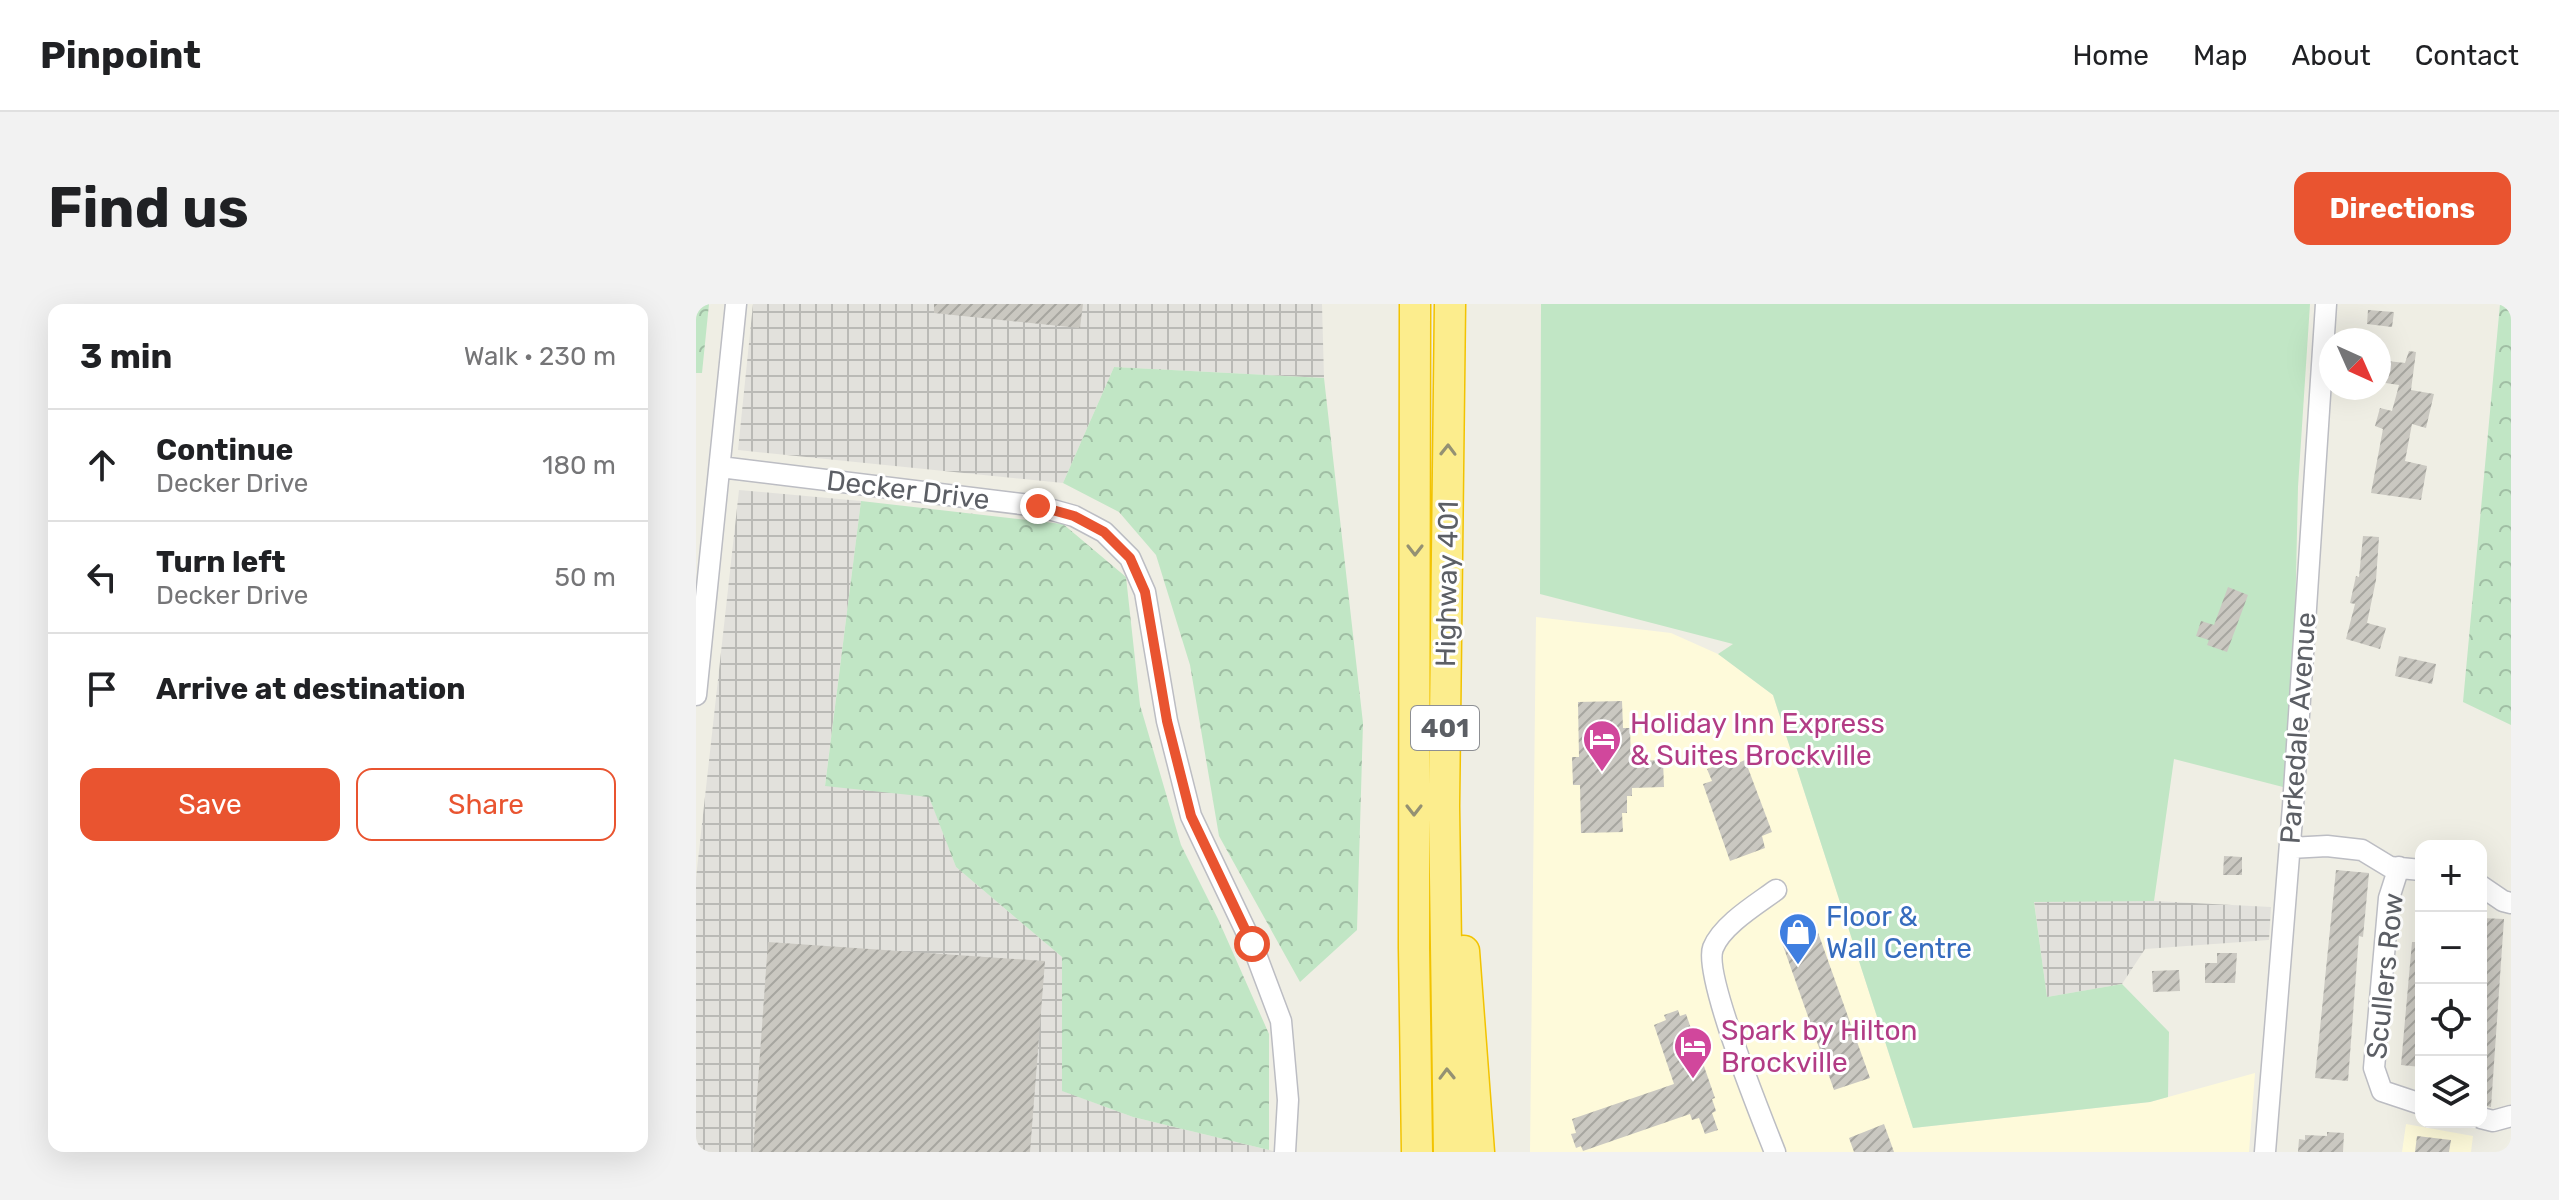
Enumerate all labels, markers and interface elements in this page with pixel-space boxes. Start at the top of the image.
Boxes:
text: Pinpoint [40,32,201,78]
text: Home [2072,39,2149,72]
text: Map [2193,39,2247,72]
text: About [2291,39,2371,72]
text: Contact [2415,39,2519,72]
button: Directions [2294,172,2511,245]
text: Find us [48,175,249,241]
north arrow [2319,328,2391,400]
text: 3 min [80,336,172,377]
text: Walk · 230 m [464,341,616,372]
text: Continue [156,432,293,468]
icon: ahead [80,443,124,487]
one-way arrow [1439,443,1457,456]
text: 180 m [542,450,616,481]
street label: Decker Drive [825,464,991,516]
text: Decker Drive [156,468,308,499]
route end [1020,488,1056,524]
street label: Highway 401 [1429,501,1465,667]
text: Turn left [156,544,286,580]
one-way arrow [1406,544,1424,557]
icon: left [80,555,124,599]
text: 50 m [555,562,616,593]
text: Decker Drive [156,580,308,611]
street label: Parkedale Avenue [2273,611,2323,845]
icon: arrive [80,667,124,711]
text: Arrive at destination [156,671,466,707]
road number: 401 [1411,706,1479,750]
place label: Holiday Inn Express & Suites Brockville [1630,707,1885,772]
hotel icon: Holiday Inn Express & Suites Brockville [1581,718,1623,773]
button: Save [80,768,340,841]
button: Share [356,768,616,841]
one-way arrow [1405,804,1423,817]
map controls [2415,840,2487,1128]
button: + [2415,840,2487,912]
street label: Scullers Row [2360,891,2410,1061]
place label: Floor & Wall Centre [1826,900,1972,965]
shop icon: Floor & Wall Centre [1777,911,1819,966]
button: − [2415,912,2487,984]
route start [1234,926,1270,962]
button: locate [2415,984,2487,1056]
place label: Spark by Hilton Brockville [1721,1014,1917,1079]
hotel icon: Spark by Hilton Brockville [1672,1025,1714,1080]
button: layers [2415,1056,2487,1128]
one-way arrow [1439,1067,1456,1080]

